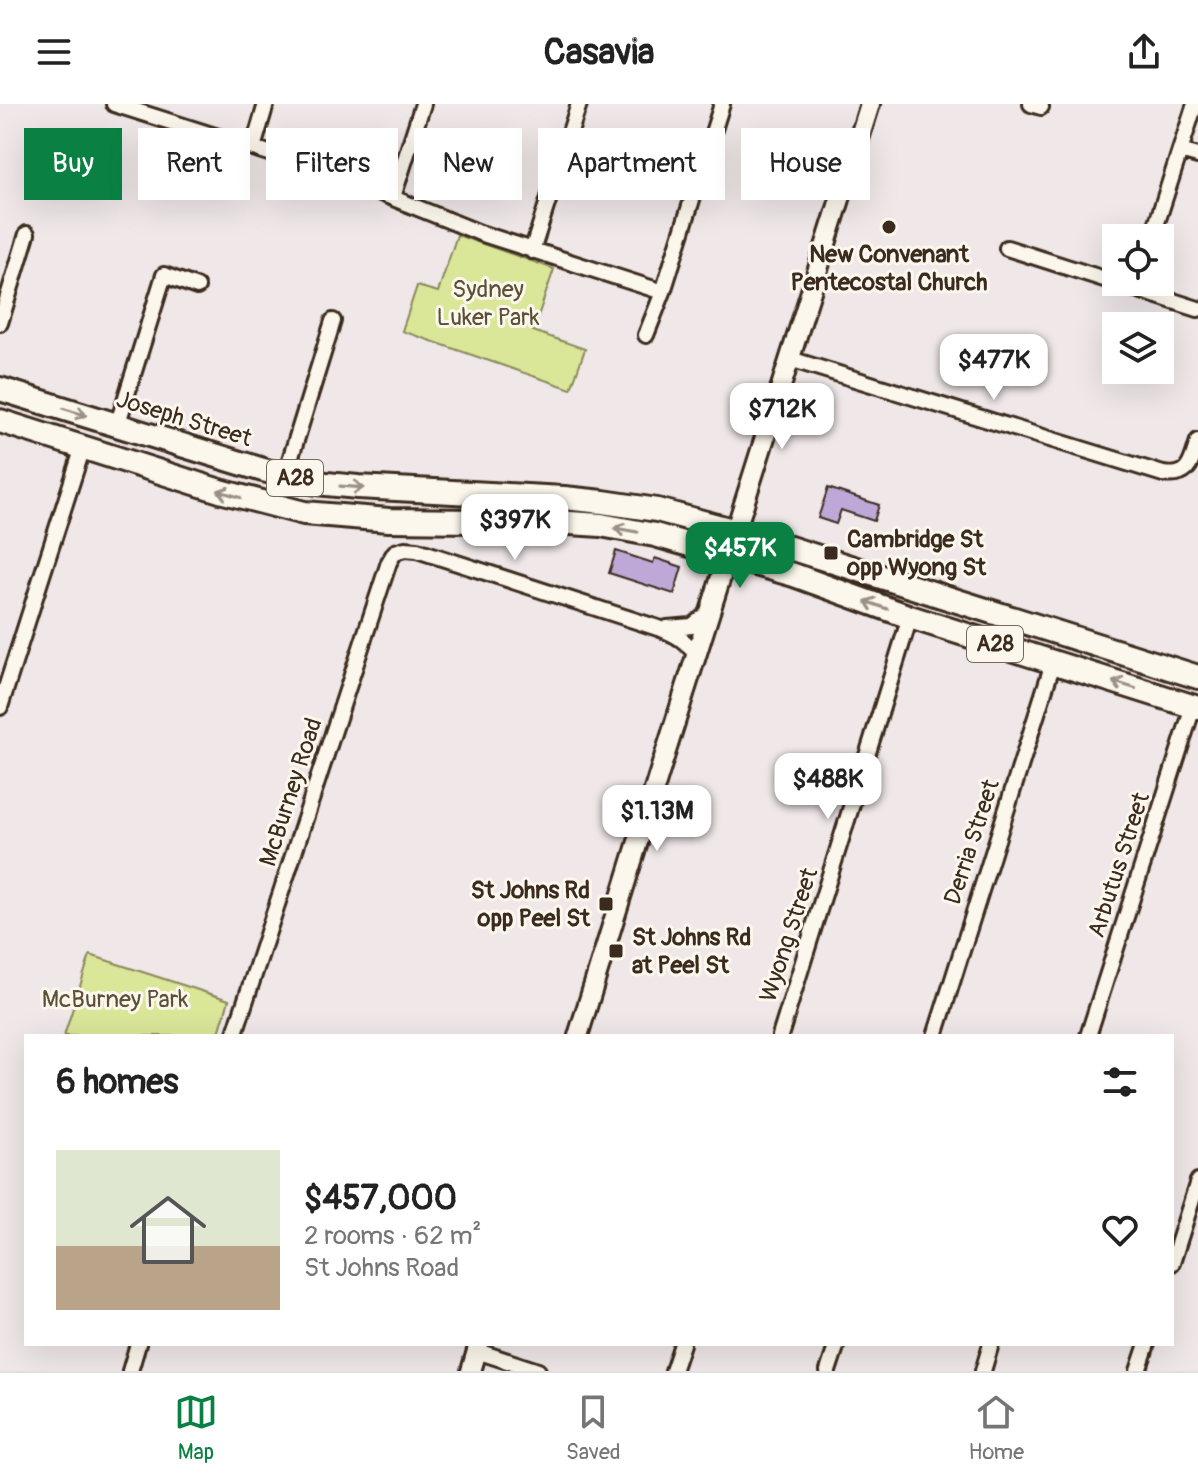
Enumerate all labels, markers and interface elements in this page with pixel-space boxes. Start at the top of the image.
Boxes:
icon: menu [32,30,76,74]
text: Casavia [543,30,655,75]
icon: share [1122,30,1166,74]
chip: Buy [24,128,122,200]
chip: Rent [138,128,250,200]
chip: Filters [266,128,398,200]
chip: New [414,128,522,200]
chip: Apartment [538,128,725,200]
chip: House [741,128,870,200]
marker: New Convenant Pentecostal Church [880,218,898,236]
map controls [1102,224,1174,384]
button: locate [1102,224,1174,296]
place label: New Convenant Pentecostal Church [790,240,988,297]
park label: Sydney Luker Park [436,275,540,332]
button: layers [1102,312,1174,384]
pin: $477K [938,334,1050,402]
text: $477K [958,344,1030,376]
pin: $712K [726,383,838,451]
street label: Joseph Street [113,385,255,453]
text: $712K [748,393,816,425]
one-way arrow [61,405,87,420]
road number: A28 [267,460,323,496]
one-way arrow [338,480,365,495]
one-way arrow [216,486,242,501]
pin: $397K [459,494,571,562]
text: $397K [479,504,551,536]
one-way arrow [613,521,639,536]
pin: $457K [684,522,796,590]
place label: Cambridge St opp Wyong St [846,525,987,582]
text: $457K [704,532,776,564]
marker: Cambridge St opp Wyong St [822,544,840,562]
one-way arrow [864,597,889,611]
road number: A28 [967,626,1023,662]
one-way arrow [1111,677,1137,692]
street label: McBurney Road [253,714,329,870]
pin: $488K [772,753,884,821]
text: $488K [792,763,864,795]
street label: Derria Street [938,776,1006,908]
pin: $1.13M [592,785,722,853]
street label: Arbutus Street [1082,789,1156,941]
text: $1.13M [620,795,694,827]
street label: Wyong Street [754,864,824,1006]
place label: St Johns Rd opp Peel St [471,876,591,933]
marker: St Johns Rd opp Peel St [597,895,615,913]
place label: St Johns Rd at Peel St [632,923,751,980]
marker: St Johns Rd at Peel St [607,942,625,960]
park label: McBurney Park [42,985,188,1014]
icon: filters [1098,1060,1142,1104]
text: 6 homes [56,1061,179,1104]
text: $457,000 [304,1177,457,1220]
icon: home [120,1182,216,1278]
icon: heart [1098,1208,1142,1252]
text: 2 rooms · 62 m² [304,1220,481,1252]
text: St Johns Road [304,1252,459,1284]
tab: Map [174,1390,218,1466]
tab: Saved [566,1390,621,1466]
tab: Home [969,1390,1024,1466]

